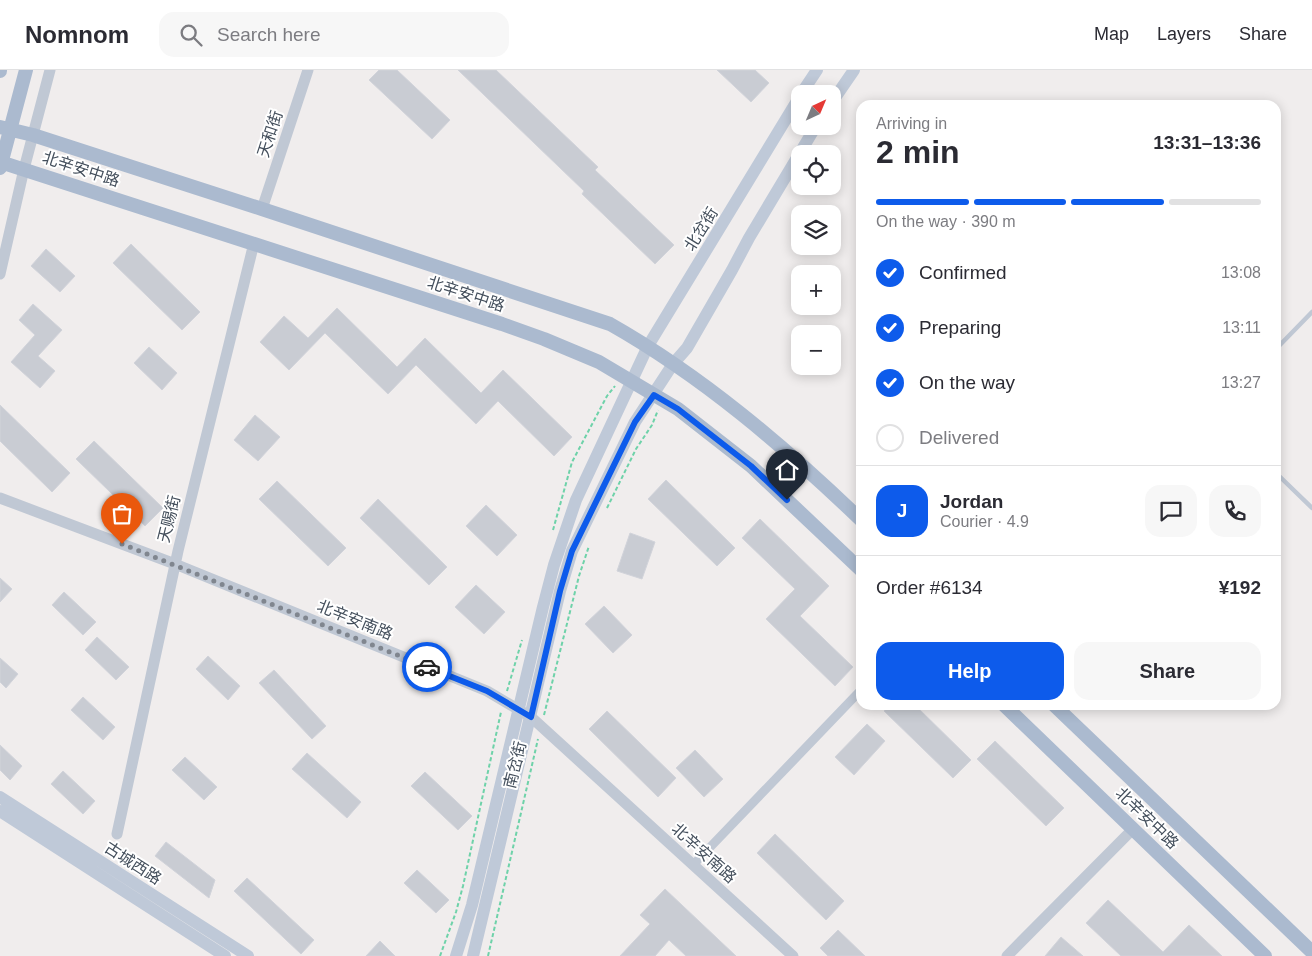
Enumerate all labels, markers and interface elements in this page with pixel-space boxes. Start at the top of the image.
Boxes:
search box [159,12,509,57]
text: Nomnom [25,21,129,48]
icon: search [177,21,205,49]
text: Search here [217,24,321,45]
text: Map [1094,24,1129,44]
text: Layers [1157,24,1211,44]
text: Share [1239,24,1287,44]
north arrow [791,85,841,135]
map controls [791,85,841,375]
street label: 天和街 [254,109,286,159]
text: Arriving in [876,115,947,132]
text: 13:31–13:36 [1153,132,1261,153]
text: 2 min [876,134,960,170]
button: locate [791,145,841,195]
street label: 北辛安中路 [40,149,122,189]
street label: 北岔街 [681,204,721,254]
button: layers [791,205,841,255]
text: On the way · 390 m [876,213,1016,230]
icon: check [876,259,904,287]
text: Confirmed [919,262,1007,283]
text: 13:08 [1221,264,1261,281]
button: + [791,265,841,315]
street label: 北辛安中路 [425,274,507,314]
icon: check [876,314,904,342]
text: Preparing [919,317,1001,338]
text: 13:11 [1222,319,1261,336]
button: − [791,325,841,375]
icon: check [876,369,904,397]
text: On the way [919,372,1015,393]
text: 13:27 [1221,374,1261,391]
text: Delivered [919,427,999,448]
pin [766,449,808,500]
icon: home [773,456,801,484]
button: chat [1145,485,1197,537]
button: phone [1209,485,1261,537]
text: Jordan [940,491,1003,512]
pin [101,493,143,544]
street label: 天赐街 [155,494,183,544]
icon: bag [108,500,136,528]
text: J [897,500,907,521]
text: Courier · 4.9 [940,513,1029,530]
text: Order #6134 [876,577,983,598]
text: ¥192 [1219,577,1261,598]
street label: 北辛安南路 [315,597,395,643]
courier [402,642,452,692]
button: Help [876,642,1064,700]
button: Share [1074,642,1261,700]
icon: car [413,653,441,681]
street label: 南岔街 [501,740,529,790]
street label: 北辛安中路 [1112,784,1182,852]
street label: 北辛安南路 [669,820,739,886]
street label: 古城西路 [102,838,164,888]

